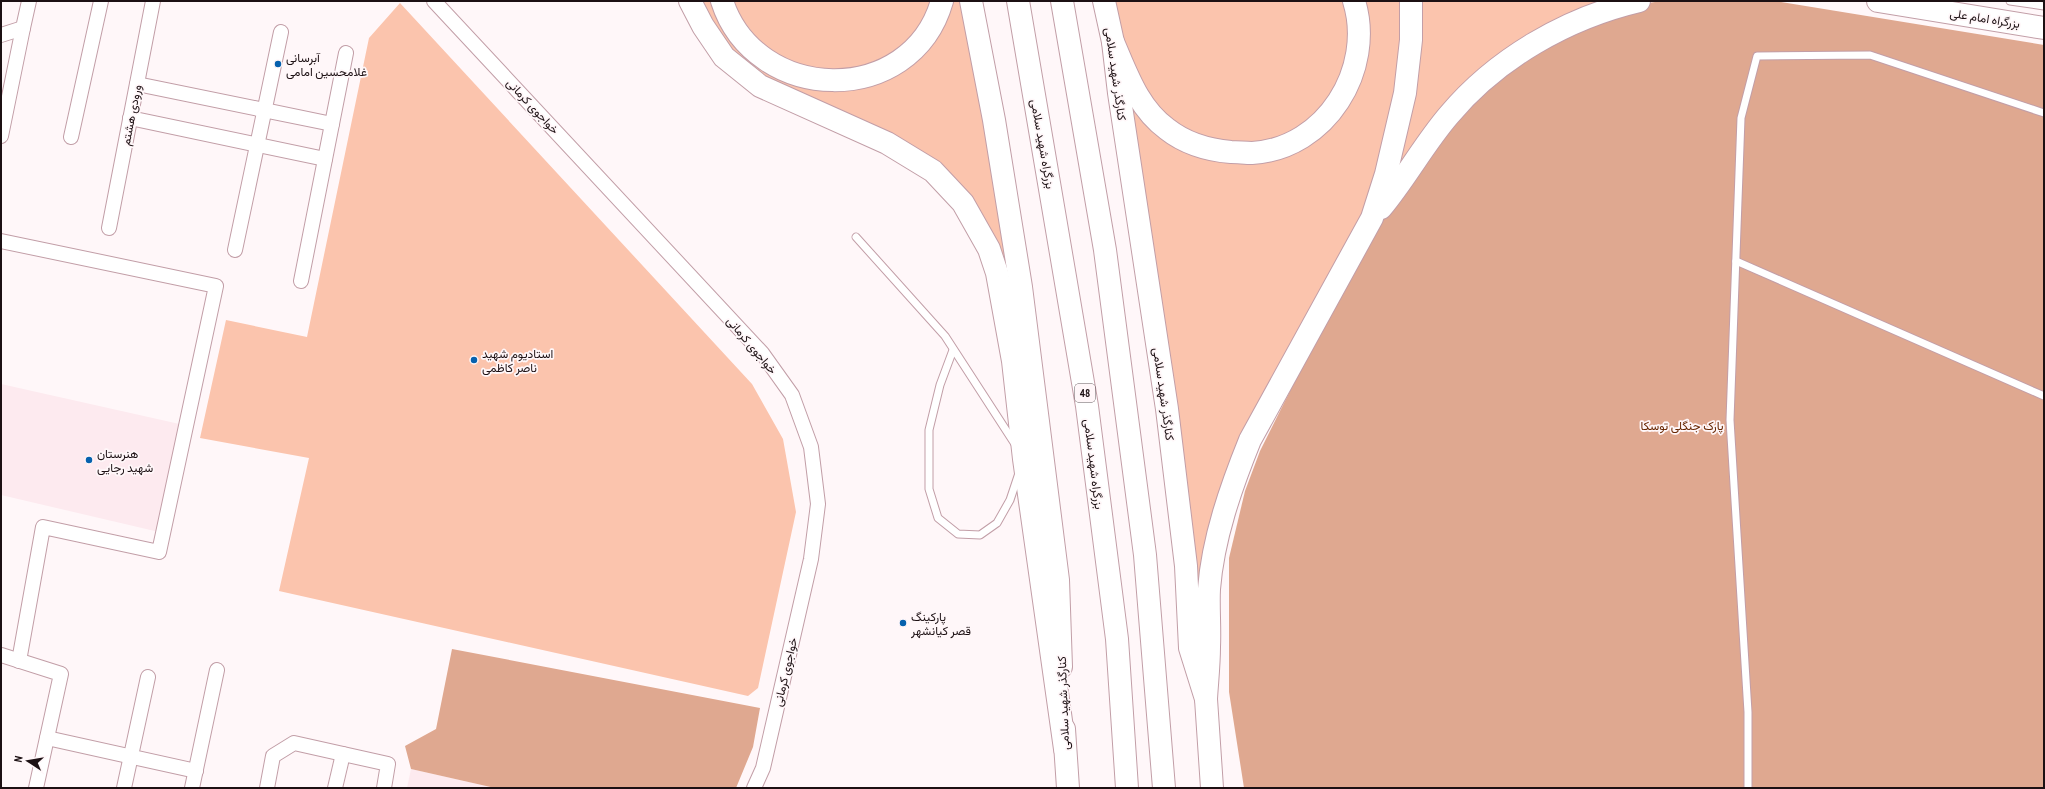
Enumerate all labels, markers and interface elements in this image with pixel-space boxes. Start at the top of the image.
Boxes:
street label: بزرگراه امام علی [1949,5,2021,32]
street label: کنارگذر شهید سلامی [1101,27,1130,122]
place label: آبرسانی غلامحسین امامی [286,50,367,80]
marker: آبرسانی غلامحسین امامی [273,59,283,69]
street label: خواجوی کرمانی [503,75,562,138]
street label: ورودی هشتم [118,83,145,147]
street label: بزرگراه شهید سلامی [1027,98,1058,190]
street label: خواجوی کرمانی [723,313,780,377]
place label: استادیوم شهید ناصر کاظمی [482,346,553,376]
street label: کنارگذر شهید سلامی [1149,347,1178,442]
marker: استادیوم شهید ناصر کاظمی [469,355,479,365]
road number: 48 [1075,384,1095,402]
street label: بزرگراه شهید سلامی [1080,418,1107,510]
park label: پارک جنگلی توسکا [1640,418,1724,434]
place label: هنرستان شهید رجایی [97,446,153,476]
marker: هنرستان شهید رجایی [84,455,94,465]
place label: پارکینگ قصر کیانشهر [910,609,971,639]
marker: پارکینگ قصر کیانشهر [898,618,908,628]
street label: خواجوی کرمانی [770,636,801,708]
street label: کنارگذر شهید سلامی [1054,656,1073,750]
north arrow [8,741,48,781]
text: N [11,755,26,763]

